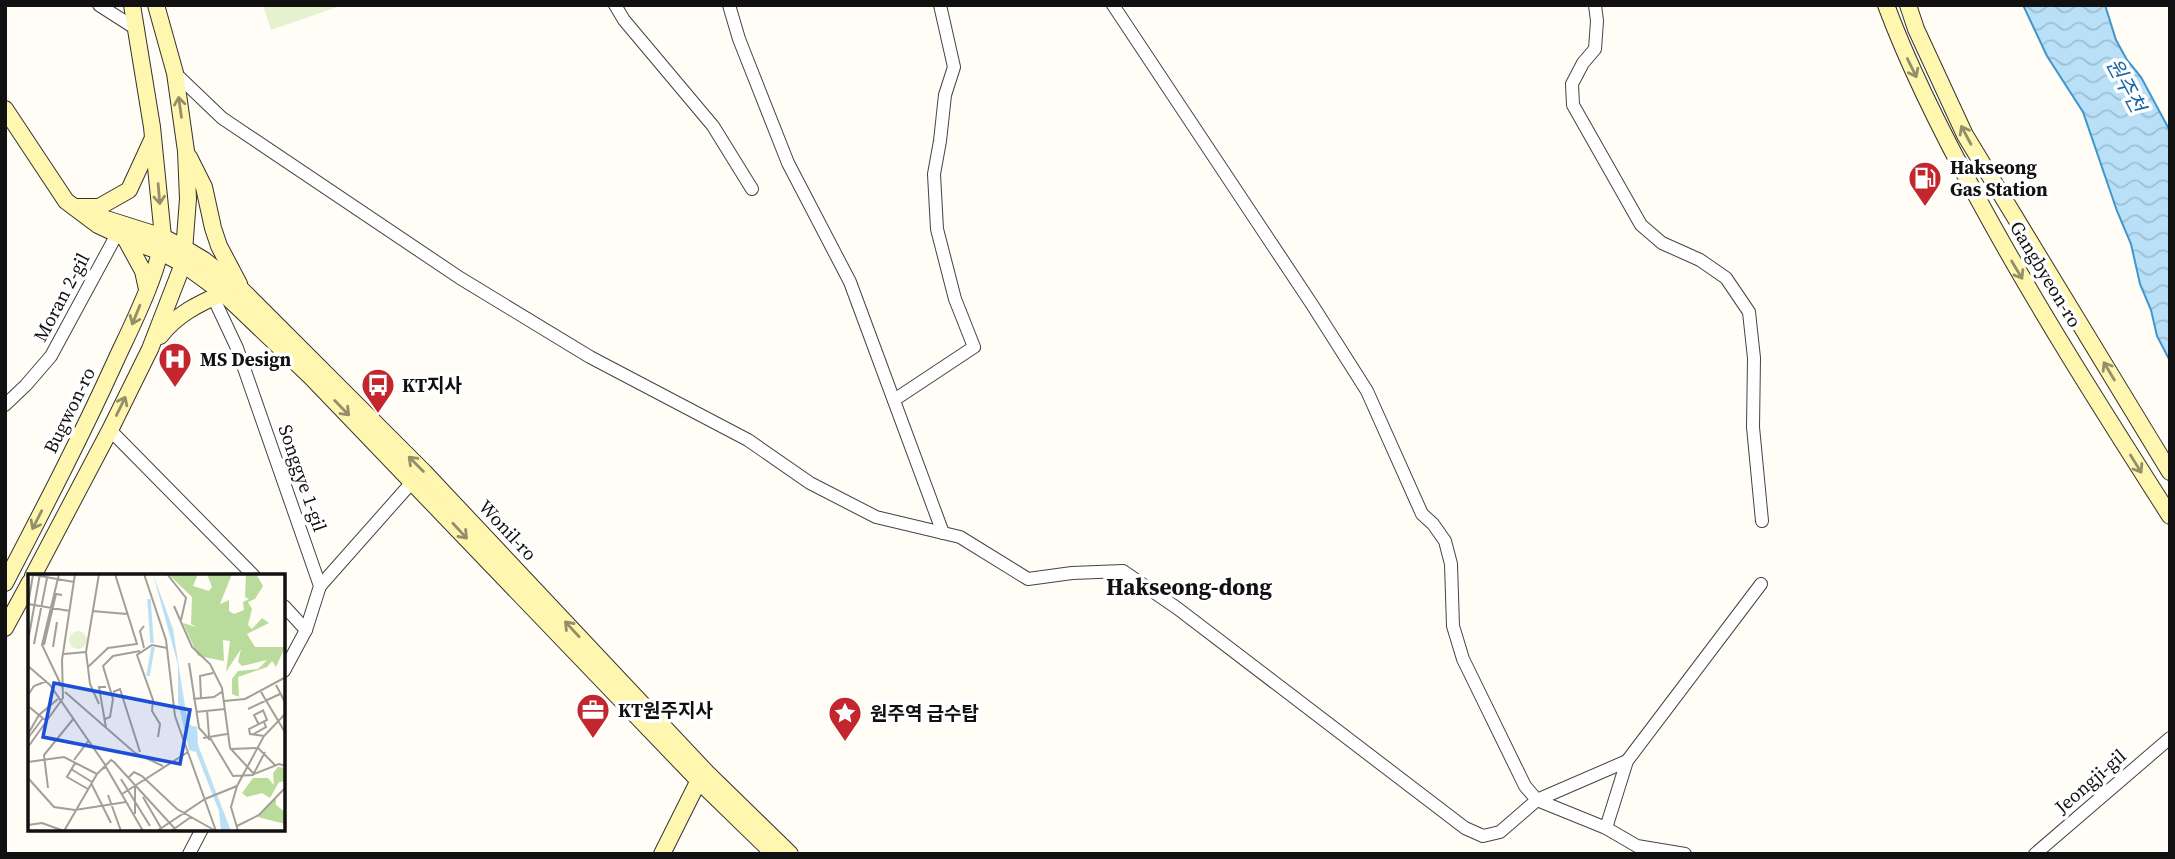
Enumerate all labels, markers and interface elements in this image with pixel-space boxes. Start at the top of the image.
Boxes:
water label: 원주천 [2100,53,2154,120]
one-way arrow [1906,57,1919,78]
one-way arrow [173,96,186,119]
one-way arrow [1959,125,1973,145]
place label: Hakseong Gas Station [1950,154,2048,202]
fuel station icon: Hakseong Gas Station [1906,159,1944,208]
one-way arrow [153,182,166,205]
street label: Gangbyeon-ro [2004,216,2088,332]
street label: Moran 2-gil [27,248,95,346]
one-way arrow [2011,259,2025,279]
one-way arrow [129,304,142,326]
hospital icon: MS Design [156,340,194,389]
place label: MS Design [200,346,292,372]
one-way arrow [2102,362,2116,382]
street label: Bugwon-ro [37,363,101,457]
bus stop icon: KT지사 [359,366,397,415]
place label: KT지사 [402,372,462,398]
one-way arrow [115,396,129,417]
one-way arrow [334,399,351,416]
street label: Songgye 1-gil [273,421,334,535]
one-way arrow [2130,453,2144,473]
one-way arrow [407,455,424,472]
street label: Wonil-ro [473,494,543,566]
one-way arrow [30,509,44,530]
one-way arrow [452,522,468,540]
district label: Hakseong-dong [1106,571,1272,603]
inset map [28,574,285,831]
one-way arrow [563,621,580,638]
office icon: KT원주지사 [574,691,612,740]
place icon: 원주역 급수탑 [826,694,864,743]
place label: KT원주지사 [618,697,713,723]
place label: 원주역 급수탑 [870,700,979,726]
street label: Jeongji-gil [2048,743,2131,820]

